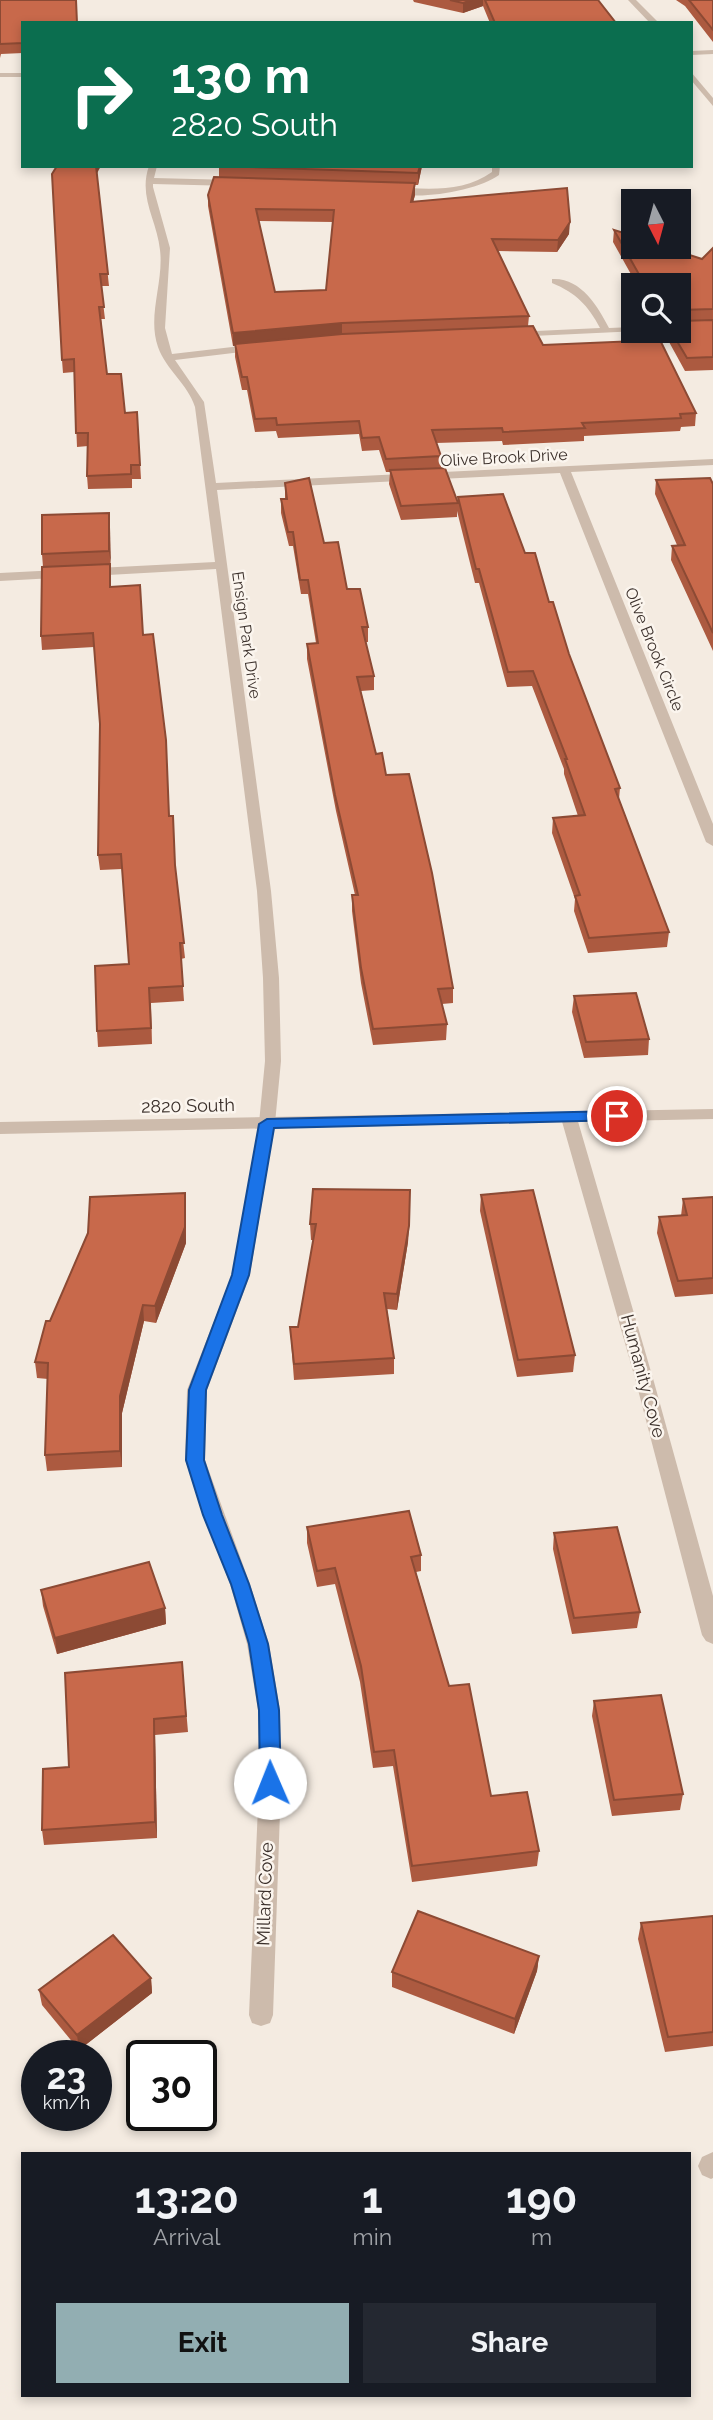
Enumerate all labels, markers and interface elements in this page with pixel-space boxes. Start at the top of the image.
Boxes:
text: 130 m [171,47,310,104]
icon: right [56,49,147,140]
text: 2820 South [171,106,338,143]
north arrow [621,189,691,259]
map controls [621,189,691,343]
button: search [621,273,691,343]
street label: Olive Brook Drive [440,445,568,470]
street label: Ensign Park Drive [228,570,265,700]
street label: Olive Brook Circle [621,585,688,714]
pin [587,1086,647,1146]
street label: 2820 South [141,1094,235,1117]
icon: arrive [598,1097,636,1135]
street label: Humanity Cove [617,1312,670,1440]
position arrow [233,1746,307,1820]
street label: Millard Cove [252,1841,277,1946]
speed limit sign: 30 [126,2040,217,2131]
text: 23 [47,2056,86,2097]
text: km/h [43,2092,90,2113]
text: 13:20 [135,2174,239,2223]
text: 1 [362,2174,383,2223]
text: 190 [506,2174,577,2223]
text: Arrival [153,2223,221,2250]
text: min [353,2223,392,2250]
text: m [531,2223,552,2250]
button: Exit [56,2303,349,2383]
button: Share [363,2303,656,2383]

